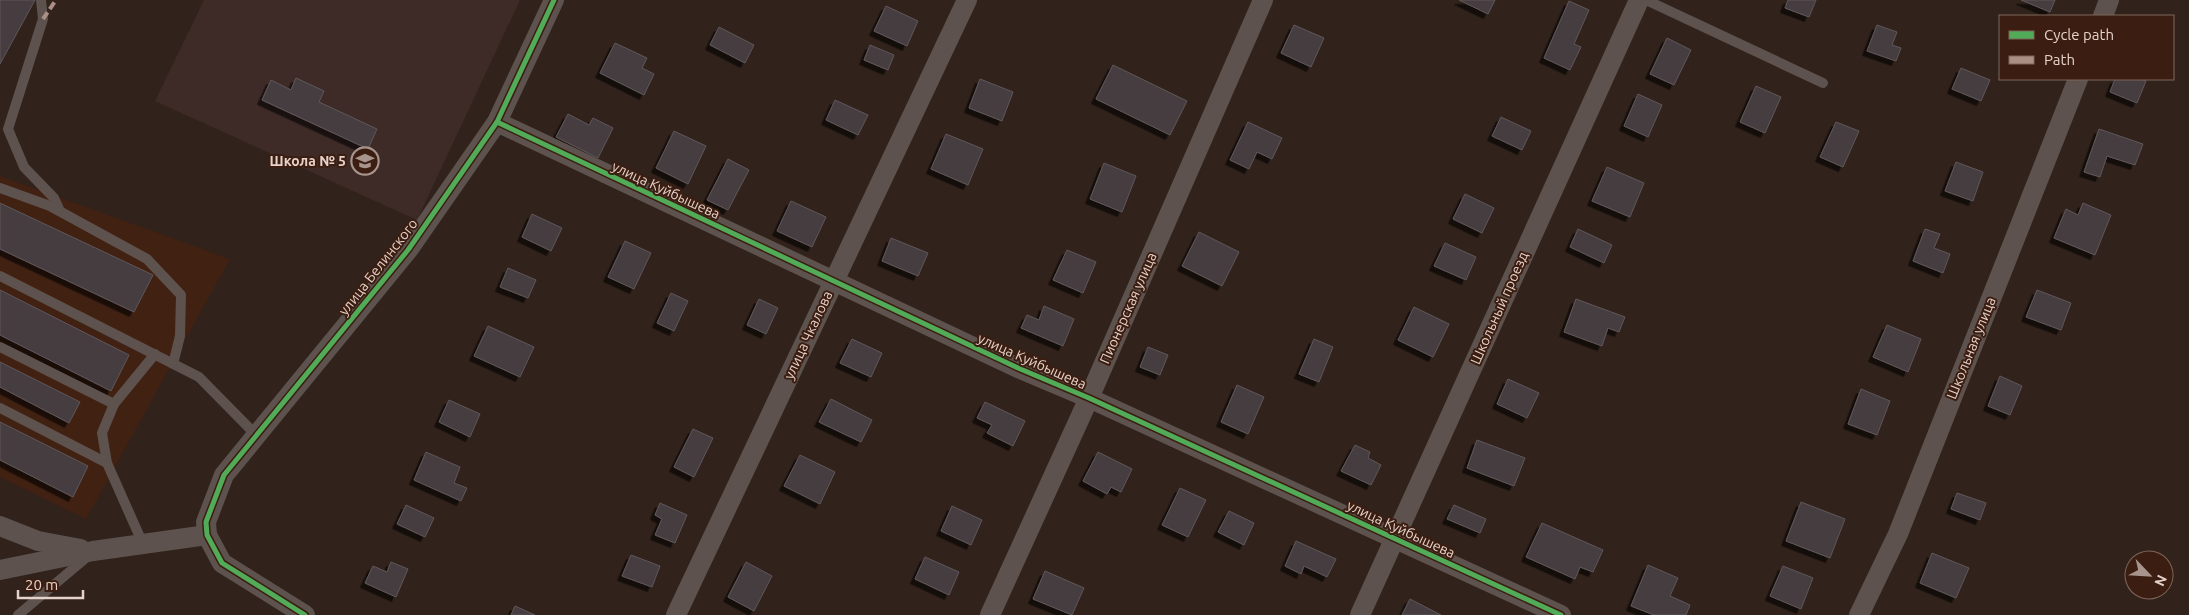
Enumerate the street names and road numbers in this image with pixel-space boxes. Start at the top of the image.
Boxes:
street label: улица Куйбышева [610,158,722,222]
street label: улица Белинского [335,216,421,318]
street label: Школьный проезд [1467,249,1531,367]
street label: Пионерская улица [1096,250,1160,366]
street label: улица Чкалова [780,288,836,382]
street label: Школьная улица [1943,295,1999,401]
street label: улица Куйбышева [975,330,1089,392]
street label: улица Куйбышева [1345,497,1457,561]

